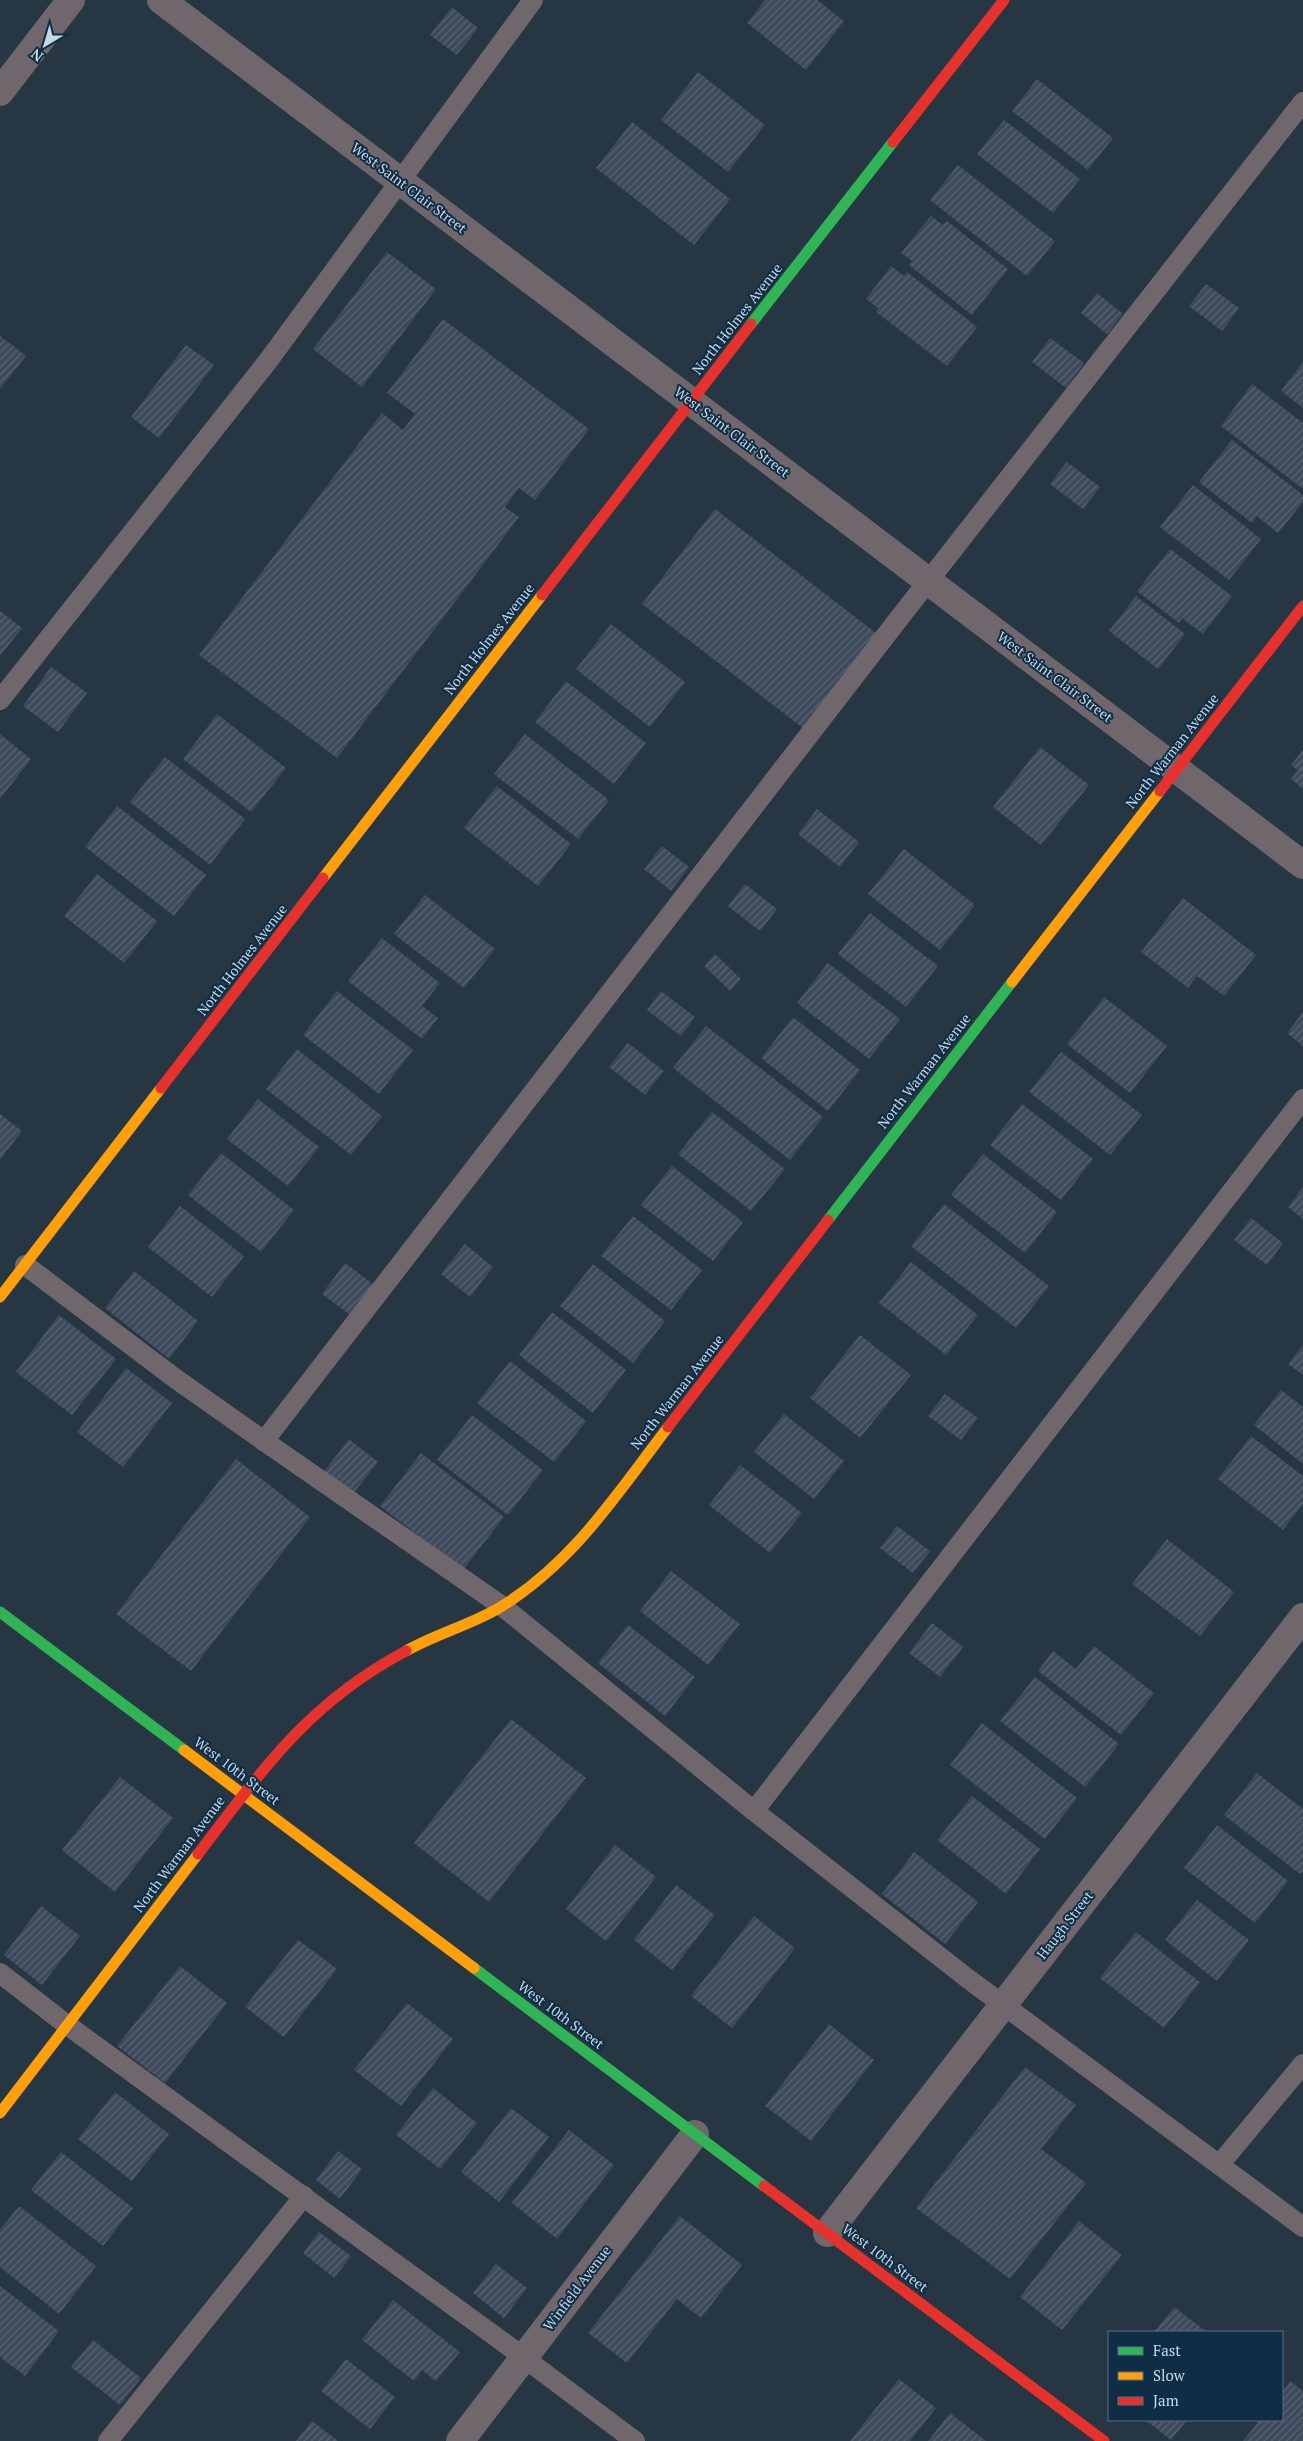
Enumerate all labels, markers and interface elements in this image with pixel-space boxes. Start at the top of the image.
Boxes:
north arrow [20,20,70,70]
text: N [26,45,47,66]
street label: West Saint Clair Street [348,138,472,238]
street label: North Holmes Avenue [687,259,786,378]
street label: West Saint Clair Street [671,382,795,482]
street label: North Holmes Avenue [439,579,538,698]
street label: West Saint Clair Street [994,627,1118,727]
street label: North Warman Avenue [1121,689,1223,812]
street label: North Holmes Avenue [192,900,291,1019]
street label: North Warman Avenue [873,1009,975,1132]
street label: North Warman Avenue [626,1330,728,1453]
street label: West 10th Street [190,1732,285,1810]
street label: North Warman Avenue [129,1792,229,1916]
street label: Haugh Street [1032,1886,1098,1963]
street label: West 10th Street [514,1976,609,2054]
street label: West 10th Street [838,2219,933,2297]
street label: Winfield Avenue [538,2241,615,2334]
legend [1108,2331,1283,2421]
text: Fast [1153,2340,1181,2360]
text: Slow [1153,2365,1186,2385]
text: Jam [1153,2390,1179,2410]

